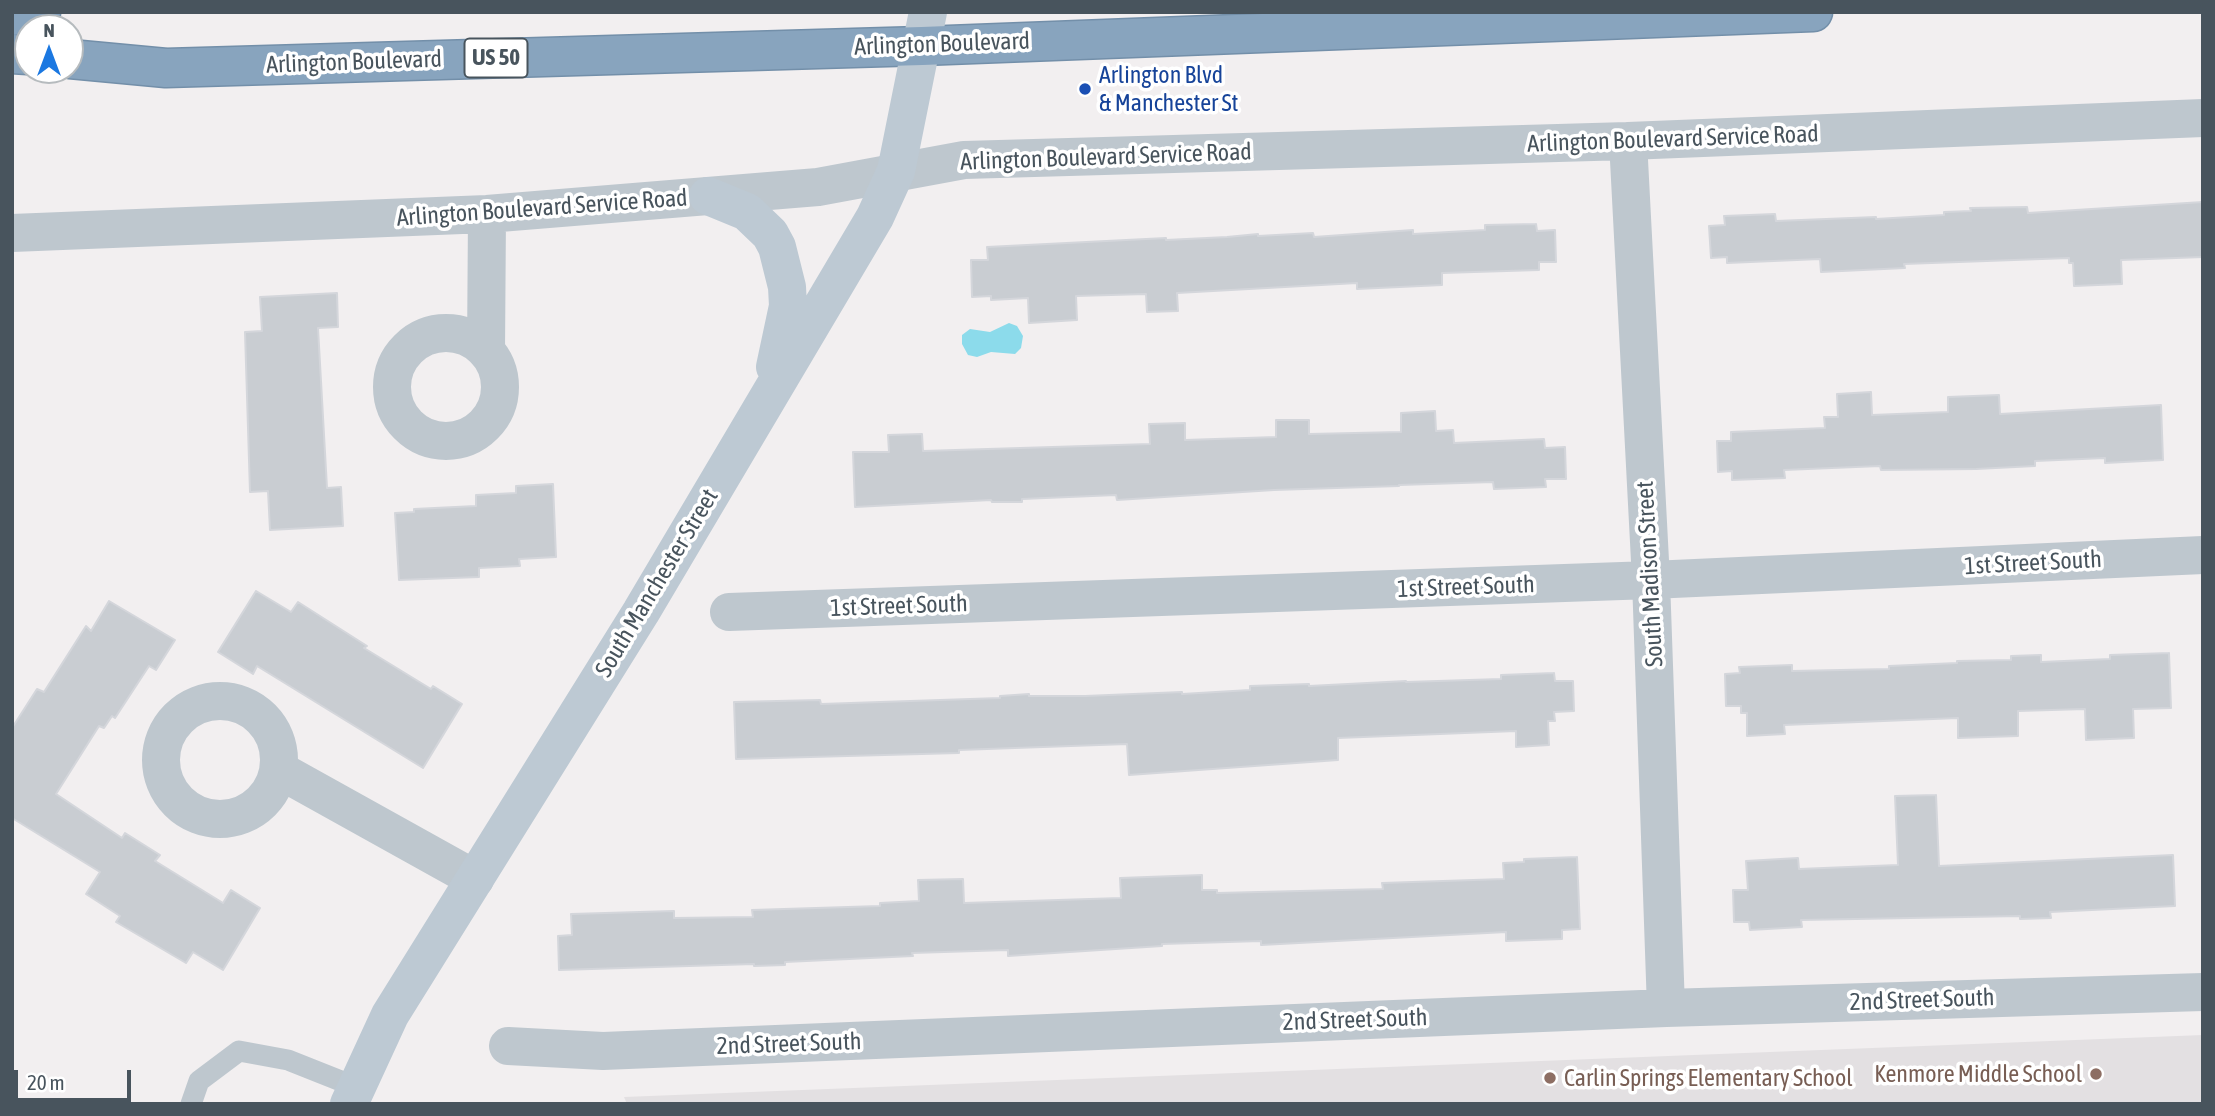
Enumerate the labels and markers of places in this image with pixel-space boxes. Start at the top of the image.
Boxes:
place label: Arlington Blvd & Manchester St [1099,61,1238,117]
marker: Arlington Blvd & Manchester St [1077,81,1093,97]
place label: Kenmore Middle School [1874,1060,2082,1088]
place label: Carlin Springs Elementary School [1564,1064,1853,1092]
marker: Kenmore Middle School [2088,1066,2104,1082]
marker: Carlin Springs Elementary School [1542,1070,1558,1086]

